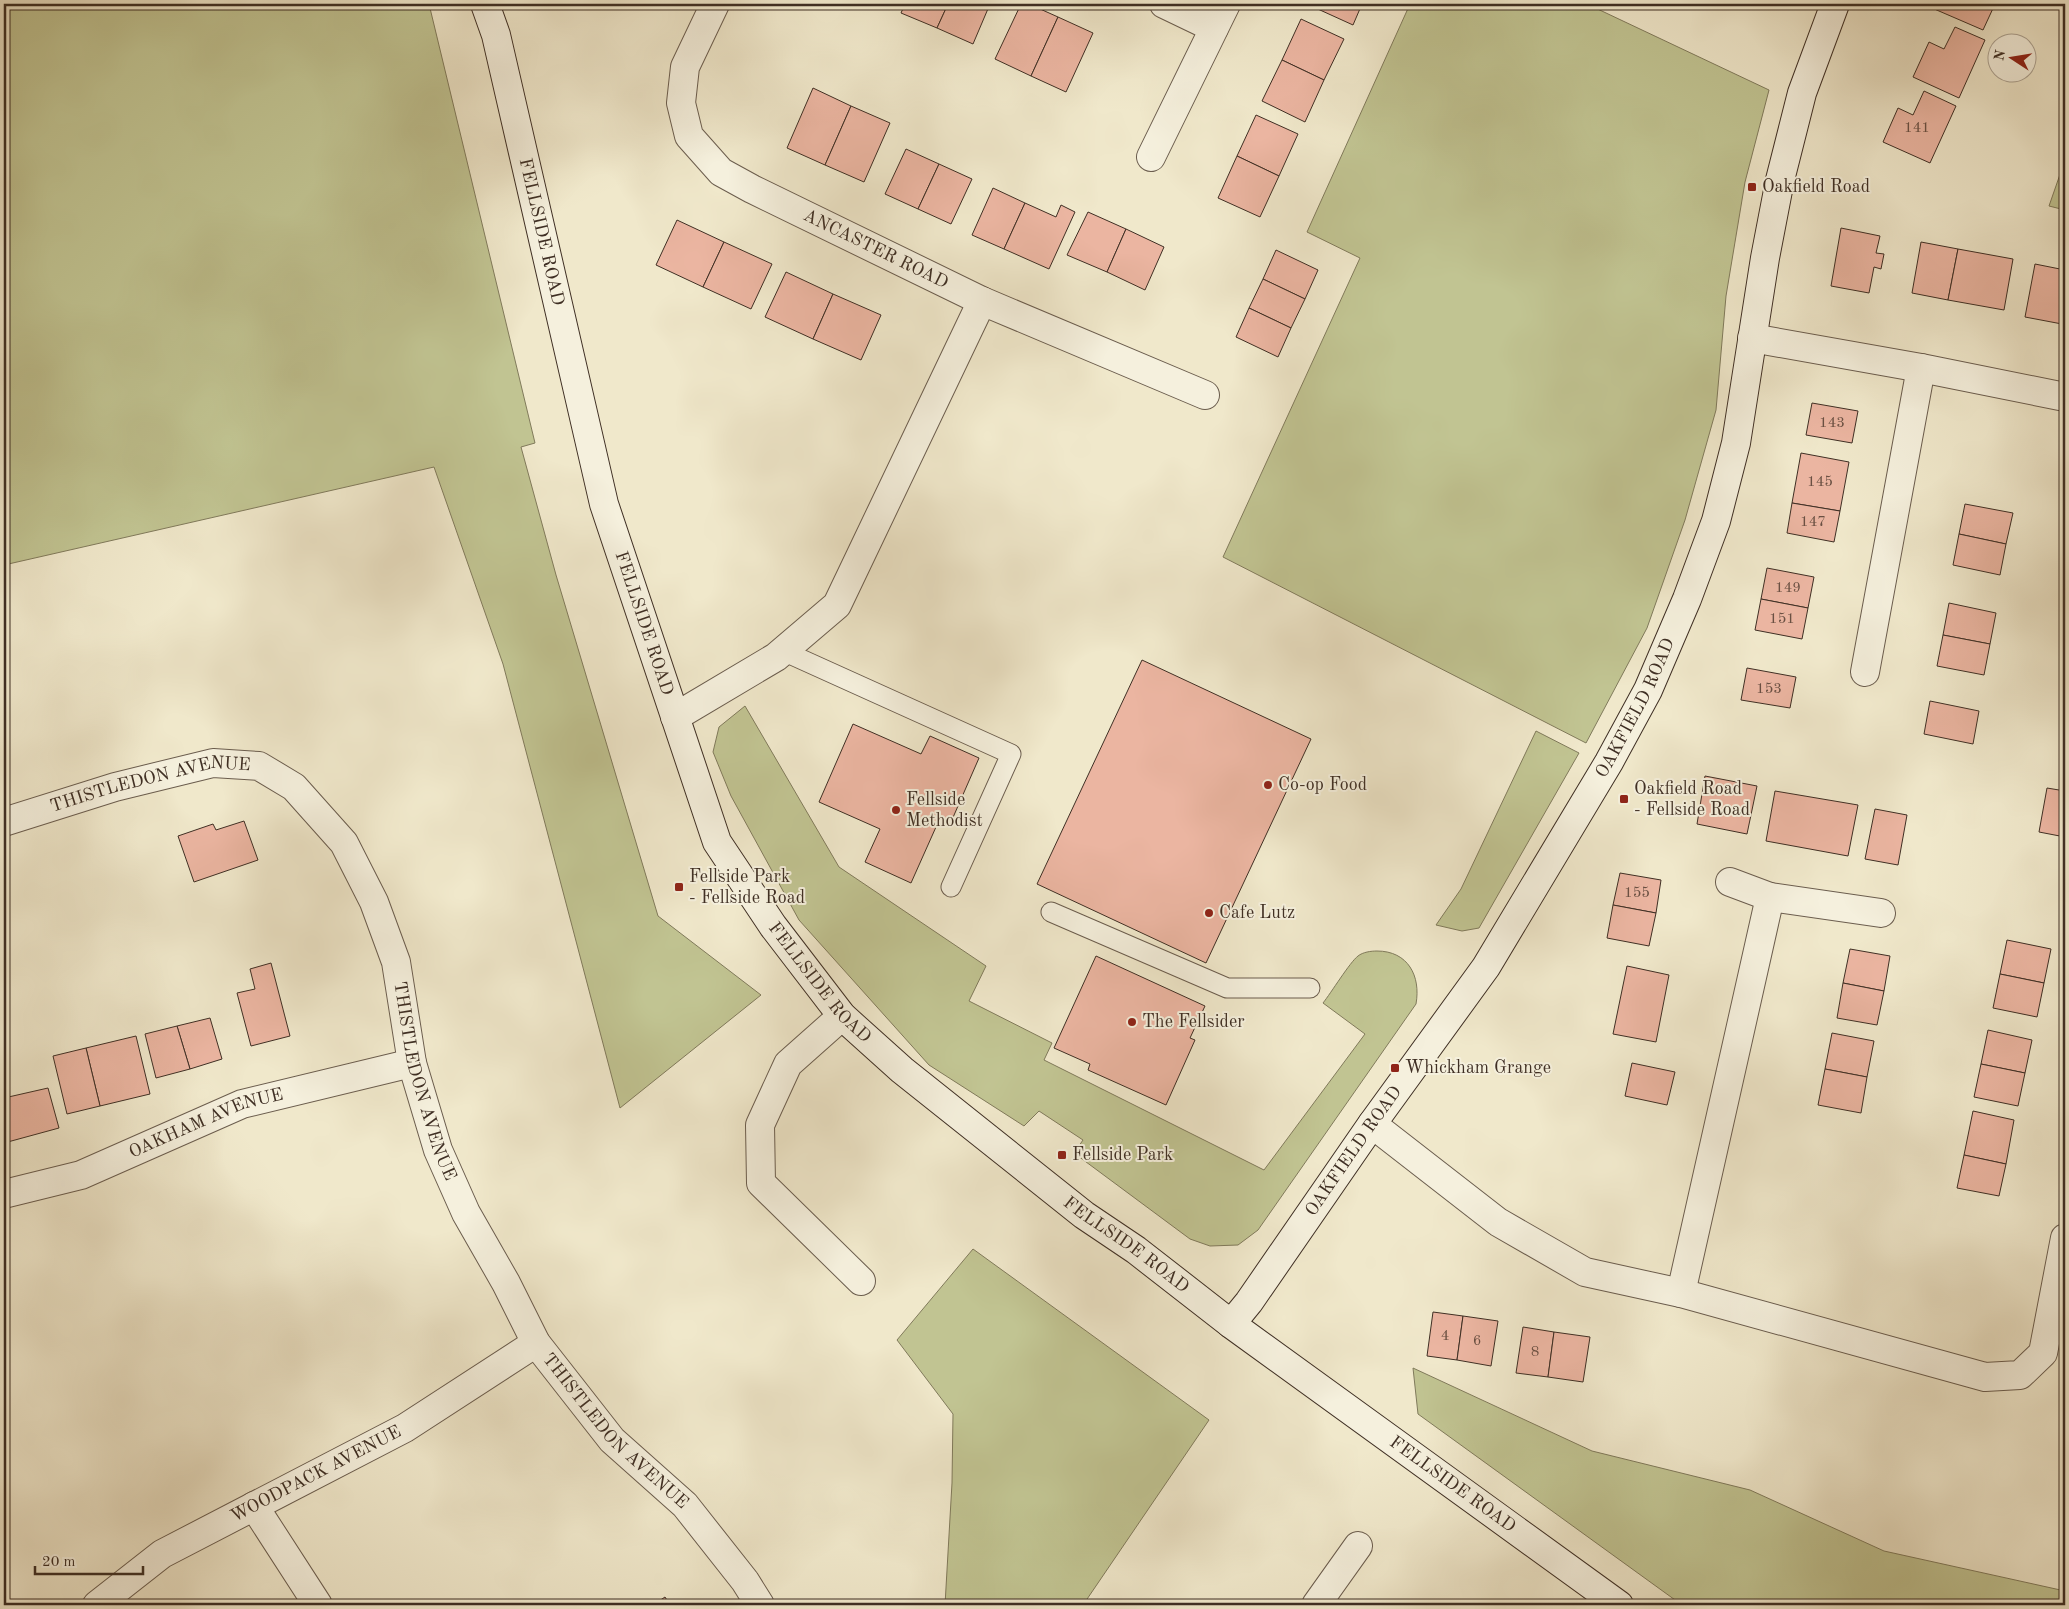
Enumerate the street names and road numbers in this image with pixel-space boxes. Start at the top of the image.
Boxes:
street label: FELLSIDE ROAD [516,156,567,307]
street label: ANCASTER ROAD [800,206,951,292]
street label: FELLSIDE ROAD [611,549,676,698]
street label: OAKFIELD ROAD [1593,636,1678,781]
street label: THISTLEDON AVENUE [48,754,251,816]
street label: FELLSIDE ROAD [765,919,874,1046]
street label: THISTLEDON AVENUE [390,980,459,1183]
street label: OAKFIELD ROAD [1302,1083,1405,1219]
street label: OAKHAM AVENUE [126,1085,285,1162]
street label: FELLSIDE ROAD [1060,1193,1192,1297]
street label: THISTLEDON AVENUE [539,1350,692,1512]
street label: WOODPACK AVENUE [228,1423,404,1526]
street label: FELLSIDE ROAD [1386,1433,1519,1536]

